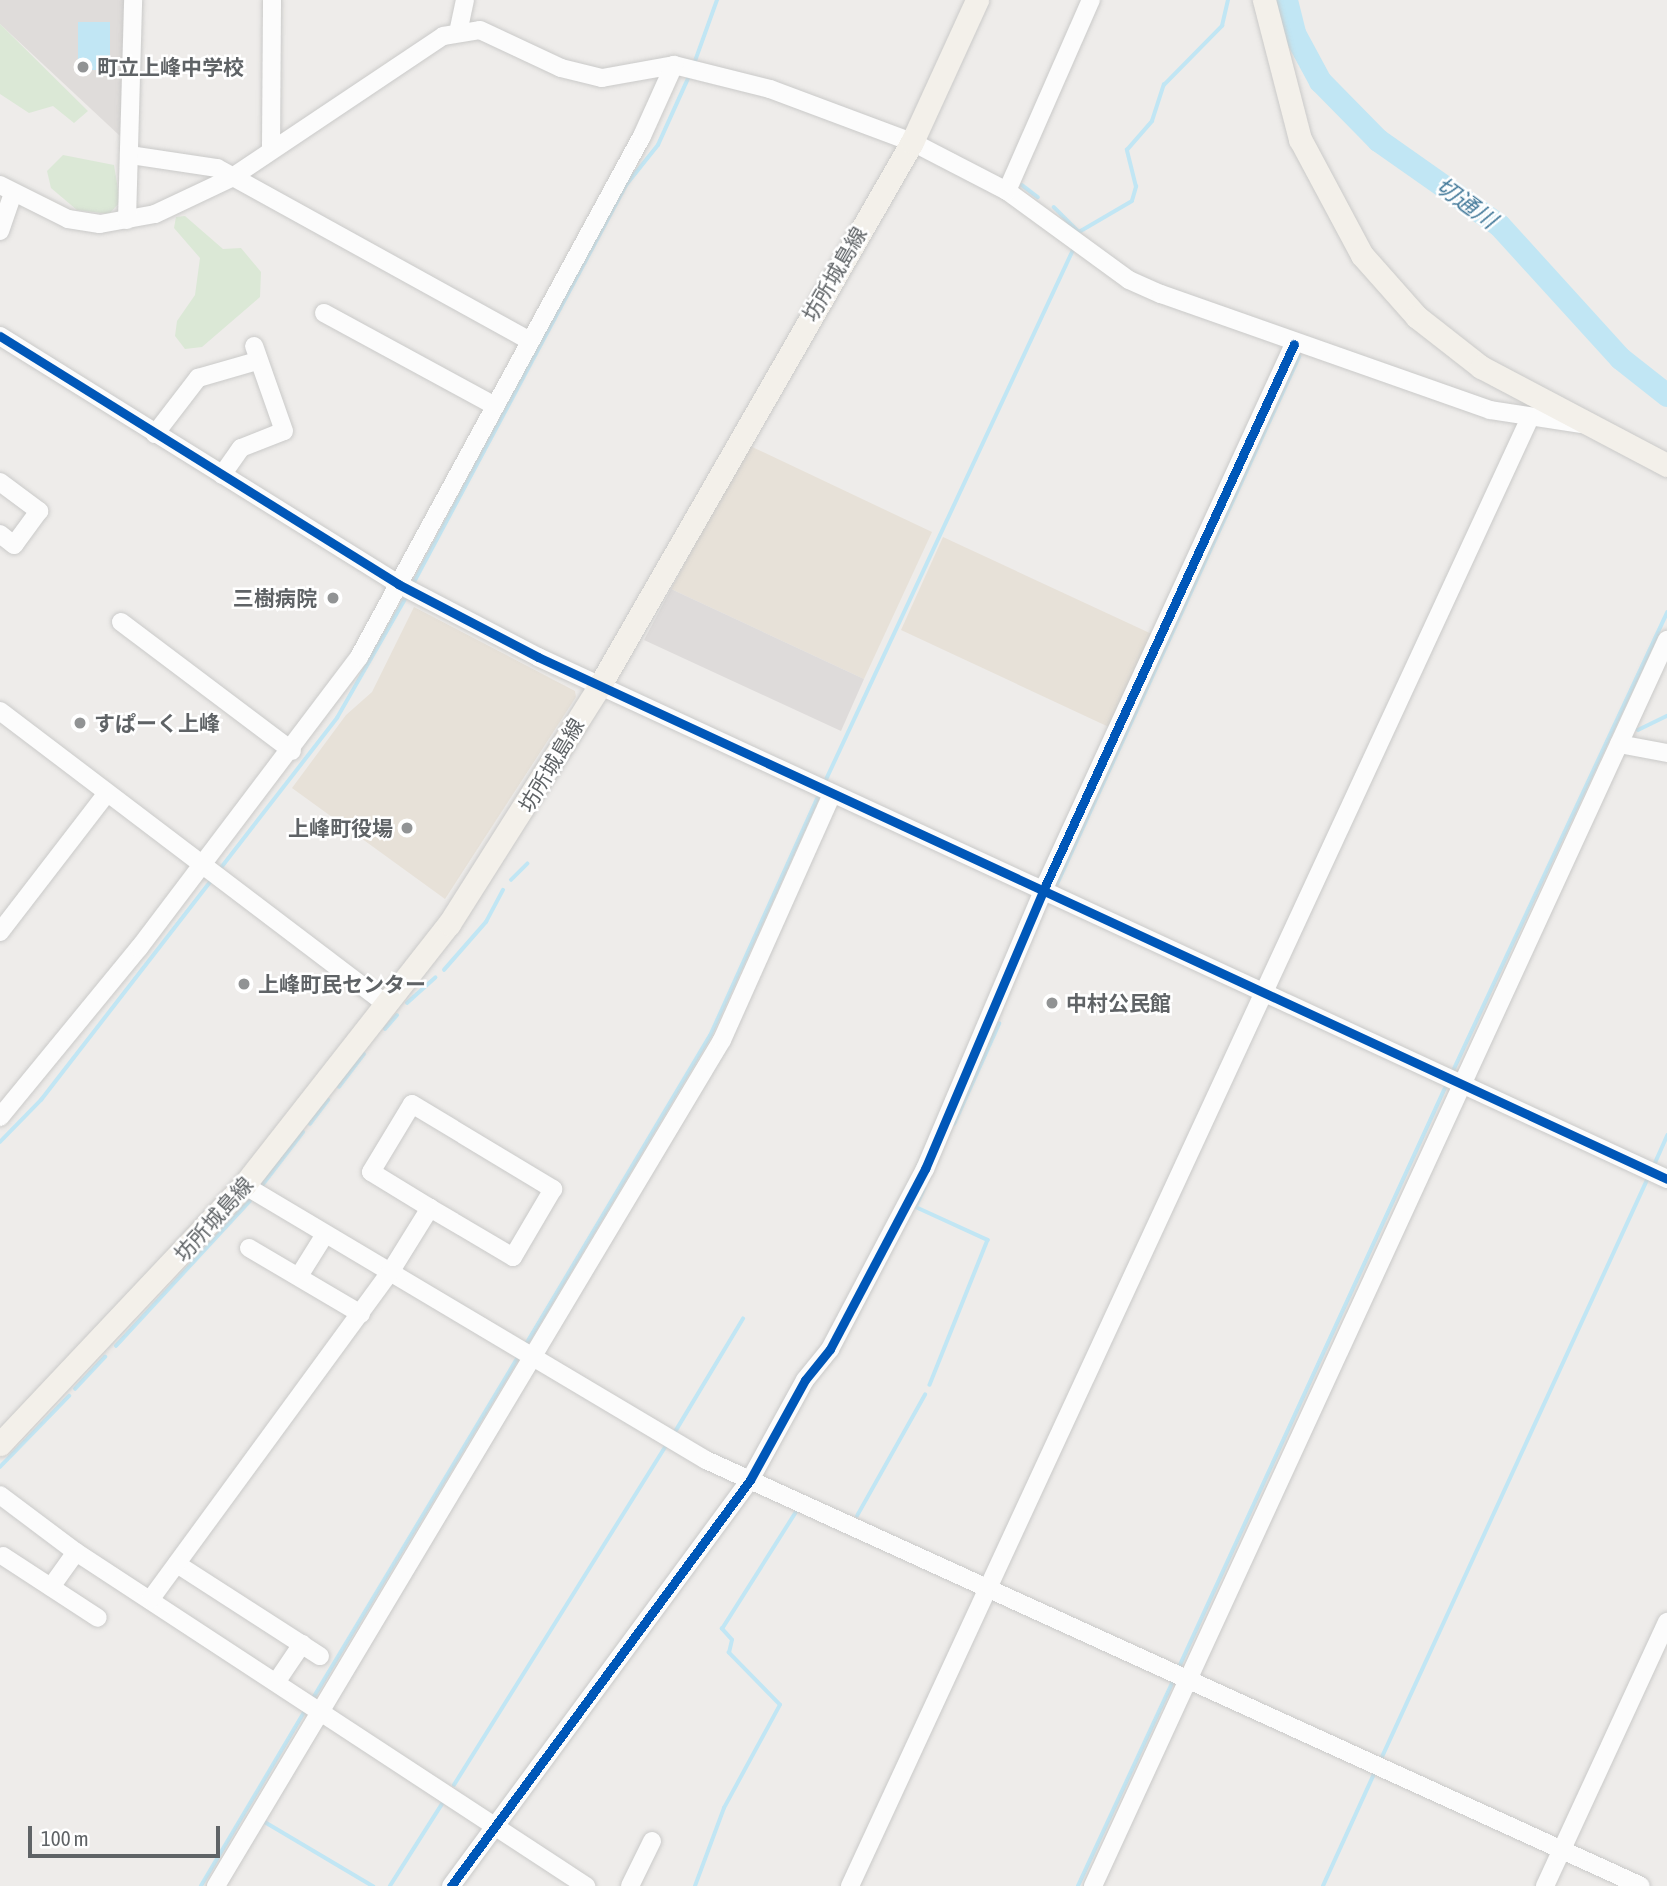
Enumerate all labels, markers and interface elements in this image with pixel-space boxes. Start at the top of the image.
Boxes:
place label: 町立上峰中学校 [97,54,244,80]
marker: 町立上峰中学校 [75,59,91,75]
water label: 切通川 [1430,172,1502,234]
street label: 坊所城島線 [797,222,871,326]
place label: 三樹病院 [233,585,317,611]
marker: 三樹病院 [323,588,343,608]
place label: すぱーく上峰 [94,710,220,736]
street label: 坊所城島線 [513,714,589,816]
marker: すぱーく上峰 [72,715,88,731]
place label: 上峰町役場 [288,815,393,841]
marker: 上峰町役場 [399,820,415,836]
place label: 上峰町民センター [258,971,426,997]
marker: 上峰町民センター [236,976,252,992]
place label: 中村公民館 [1066,990,1171,1016]
marker: 中村公民館 [1044,995,1060,1011]
street label: 坊所城島線 [169,1172,257,1266]
scale bar [32,1812,224,1856]
text: 100 m [41,1826,89,1850]

